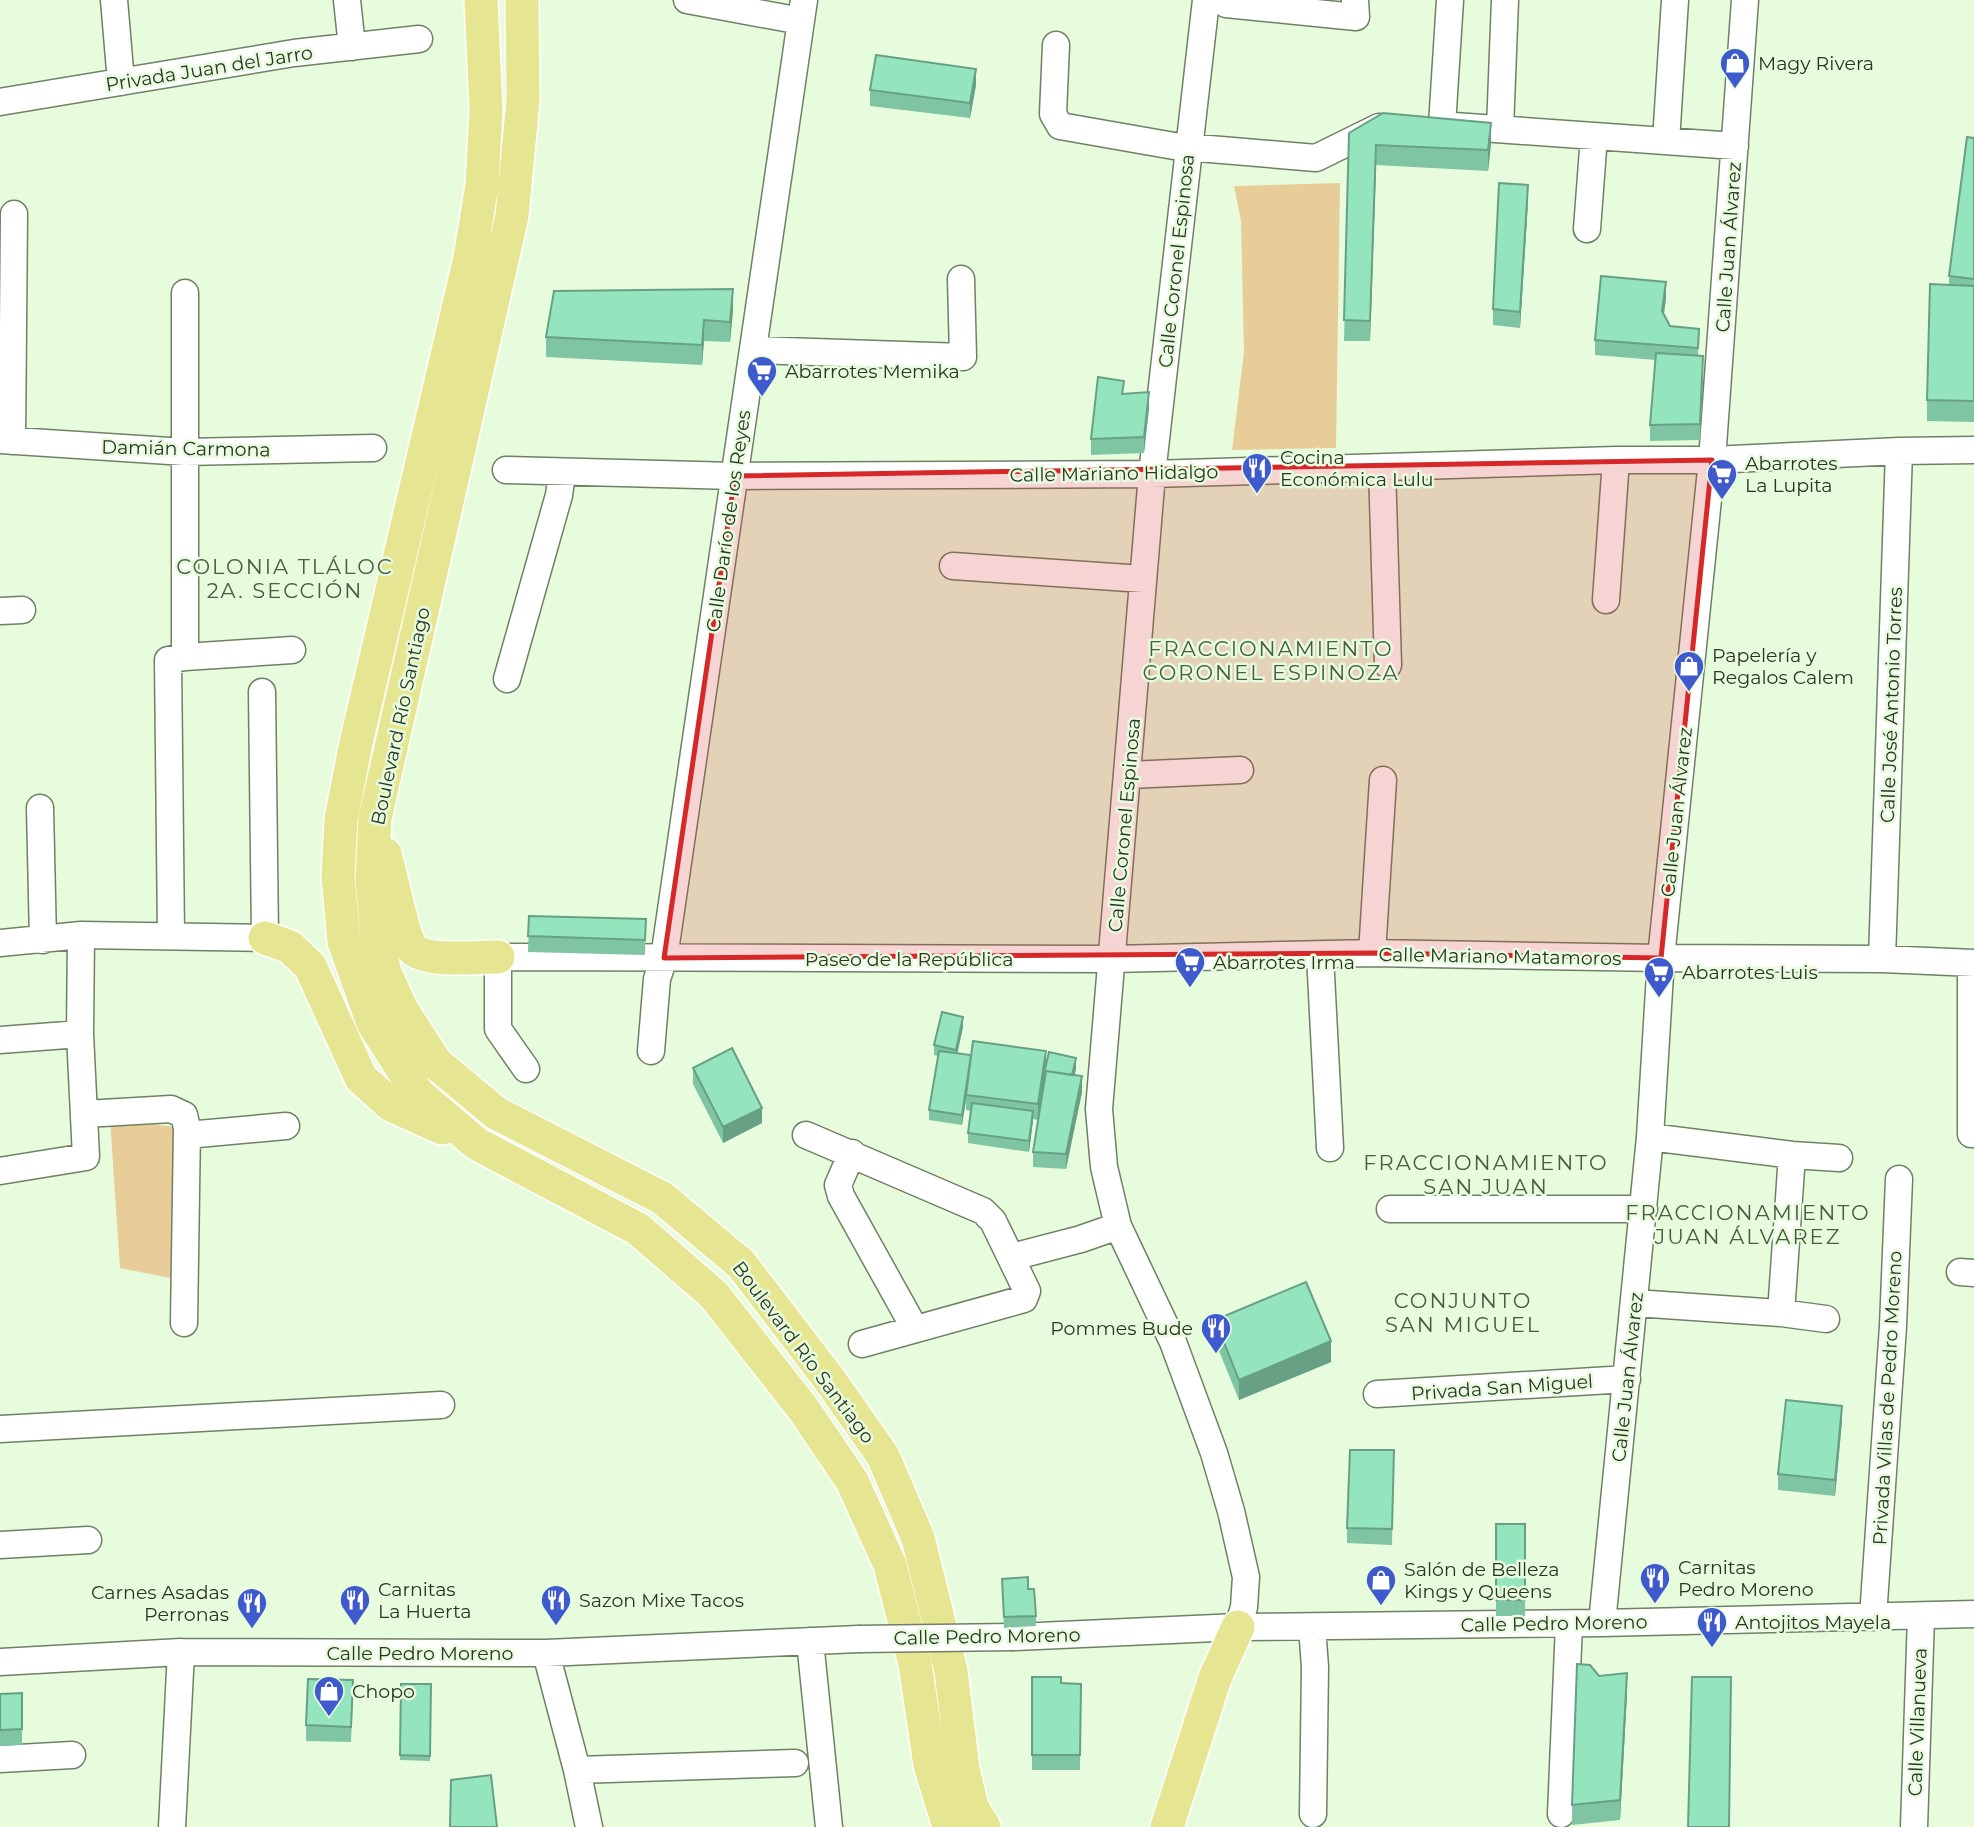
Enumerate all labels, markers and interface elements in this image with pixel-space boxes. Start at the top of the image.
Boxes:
street label: Privada Juan del Jarro [104,41,314,96]
shop icon: Magy Rivera [1718,46,1752,90]
place label: Magy Rivera [1758,52,1874,75]
street label: Calle Coronel Espinosa [1154,153,1199,369]
street label: Calle Juan Álvarez [1711,161,1746,333]
supermarket icon: Abarrotes Memika [745,354,779,398]
place label: Abarrotes Memika [785,360,960,383]
street label: Calle Darío de los Reyes [702,409,755,634]
street label: Damián Carmona [101,436,271,461]
place label: Cocina Económica Lulu [1280,446,1434,491]
restaurant icon: Cocina Económica Lulu [1240,451,1274,495]
place label: Abarrotes La Lupita [1745,452,1838,497]
supermarket icon: Abarrotes La Lupita [1705,457,1739,501]
street label: Calle Mariano Hidalgo [1009,460,1219,487]
district label: COLONIA TLÁLOC 2A. SECCIÓN [176,554,394,603]
street label: Calle José Antonio Torres [1876,587,1907,824]
street label: Boulevard Río Santiago [366,605,435,827]
district label: FRACCIONAMIENTO CORONEL ESPINOZA [1143,636,1399,685]
place label: Papelería y Regalos Calem [1712,644,1854,689]
shop icon: Papelería y Regalos Calem [1672,649,1706,693]
street label: Calle Coronel Espinosa [1104,717,1145,933]
street label: Calle Juan Álvarez [1656,726,1697,898]
street label: Calle Mariano Matamoros [1378,943,1621,970]
supermarket icon: Abarrotes Irma [1173,945,1207,989]
street label: Paseo de la República [805,948,1013,971]
place label: Abarrotes Irma [1213,951,1355,974]
supermarket icon: Abarrotes Luis [1642,955,1676,999]
place label: Abarrotes Luis [1682,961,1818,984]
district label: FRACCIONAMIENTO SAN JUAN [1363,1150,1609,1199]
district label: FRACCIONAMIENTO JUAN ÁLVAREZ [1625,1200,1871,1249]
street label: Privada Villas de Pedro Moreno [1868,1250,1907,1546]
street label: Boulevard Río Santiago [728,1257,880,1448]
district label: CONJUNTO SAN MIGUEL [1385,1288,1541,1337]
street label: Calle Juan Álvarez [1607,1291,1648,1463]
restaurant icon: Pommes Bude [1199,1311,1233,1355]
place label: Pommes Bude [1050,1317,1193,1340]
street label: Privada San Miguel [1410,1370,1594,1405]
place label: Carnitas Pedro Moreno [1678,1556,1814,1601]
place label: Salón de Belleza Kings y Queens [1404,1558,1559,1603]
restaurant icon: Carnitas Pedro Moreno [1638,1561,1672,1605]
shop icon: Salón de Belleza Kings y Queens [1364,1563,1398,1607]
place label: Carnitas La Huerta [378,1578,472,1623]
place label: Carnes Asadas Perronas [91,1581,229,1626]
restaurant icon: Carnitas La Huerta [338,1583,372,1627]
restaurant icon: Sazon Mixe Tacos [539,1583,573,1627]
restaurant icon: Carnes Asadas Perronas [235,1586,269,1630]
place label: Sazon Mixe Tacos [579,1589,744,1612]
restaurant icon: Antojitos Mayela [1695,1605,1729,1649]
street label: Calle Pedro Moreno [1460,1610,1648,1637]
place label: Antojitos Mayela [1735,1611,1891,1634]
street label: Calle Pedro Moreno [893,1623,1081,1650]
street label: Calle Pedro Moreno [327,1642,514,1665]
street label: Calle Villanueva [1903,1647,1932,1797]
shop icon: Chopo [312,1674,346,1718]
place label: Chopo [352,1680,415,1703]

